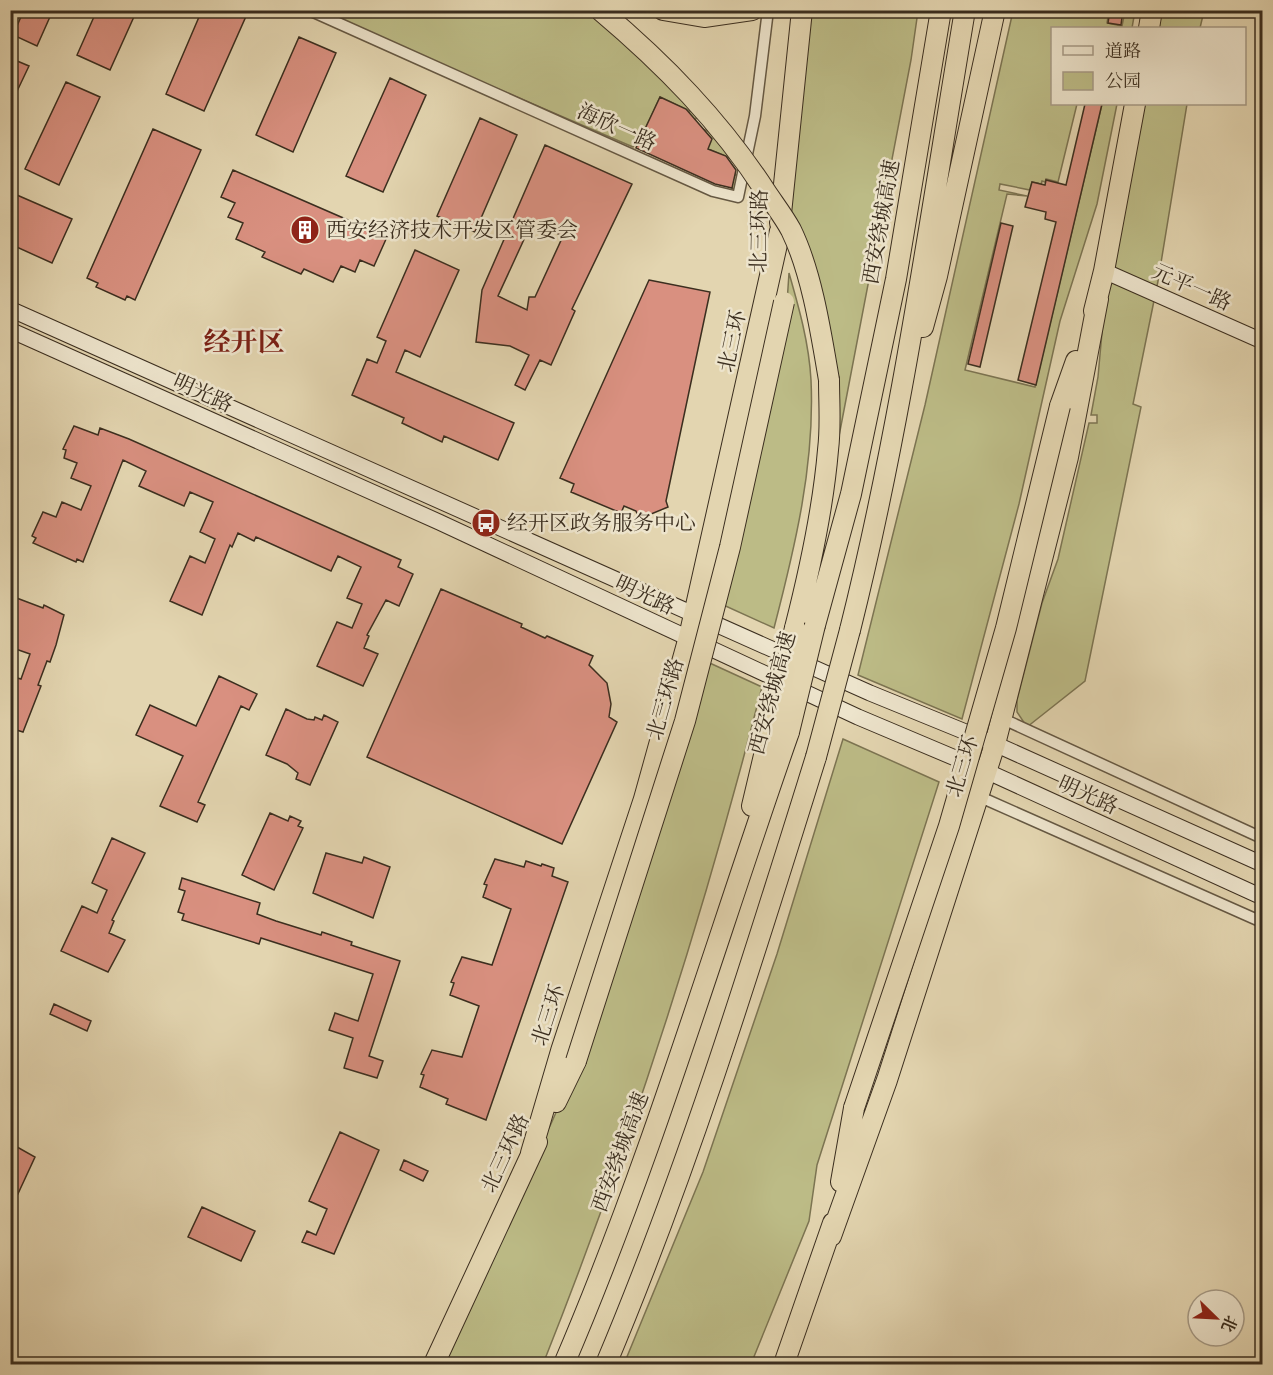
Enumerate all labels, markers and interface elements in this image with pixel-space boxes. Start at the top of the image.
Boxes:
legend [1051,27,1246,105]
text: 道路 [1105,40,1141,62]
text: 公园 [1105,70,1141,92]
street label: 海欣一路 [573,98,661,156]
street label: 西安绕城高速 [857,158,905,286]
street label: 北三环路 [745,189,773,273]
building icon: 西安经济技术开发区管委会 [289,214,321,246]
place label: 西安经济技术开发区管委会 [326,217,578,243]
street label: 元平一路 [1148,258,1236,316]
street label: 北三环 [713,307,751,375]
district label: 经开区 [204,325,285,358]
street label: 明光路 [169,368,237,418]
bus stop icon: 经开区政务服务中心 [470,507,502,539]
place label: 经开区政务服务中心 [507,510,696,536]
street label: 明光路 [611,570,679,620]
street label: 西安绕城高速 [743,629,801,757]
street label: 北三环路 [641,655,689,743]
street label: 北三环 [940,732,984,800]
street label: 明光路 [1054,770,1122,820]
street label: 北三环 [526,981,570,1049]
street label: 西安绕城高速 [586,1088,654,1216]
street label: 北三环路 [475,1109,535,1197]
north arrow [1186,1288,1246,1348]
text: 北 [1217,1313,1241,1335]

